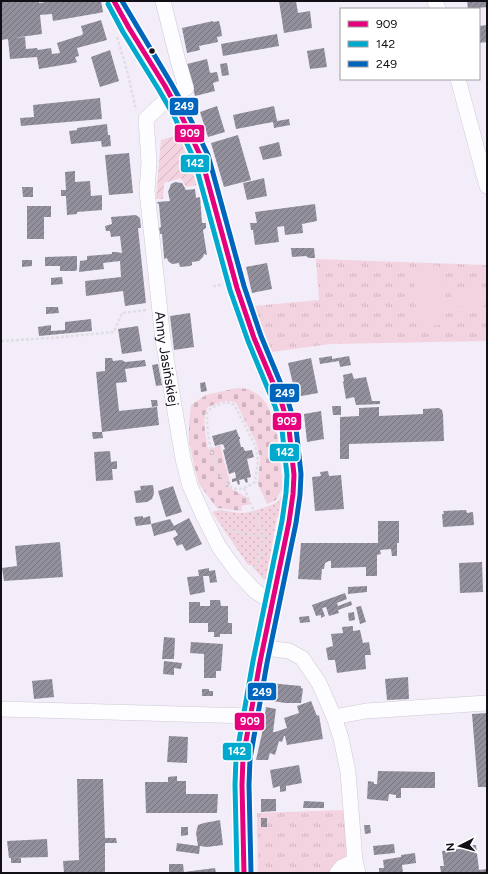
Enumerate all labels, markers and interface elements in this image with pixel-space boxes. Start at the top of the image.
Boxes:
legend [340,8,480,80]
text: 909 [376,17,397,31]
text: 142 [376,37,395,51]
unlabelled marker [147,46,157,56]
text: 249 [376,57,397,71]
line badge: 249 [169,97,199,116]
text: 249 [174,100,194,113]
line badge: 909 [174,124,205,143]
text: 909 [180,127,200,140]
line badge: 142 [180,154,210,173]
text: 142 [186,157,204,170]
street label: Anny Jasińskiej [151,310,182,407]
line badge: 249 [269,383,300,403]
text: 249 [275,387,295,400]
line badge: 909 [272,412,302,431]
text: 909 [277,415,297,428]
line badge: 142 [269,443,300,462]
text: 142 [276,446,294,459]
line badge: 249 [247,682,277,701]
text: 249 [252,686,272,699]
line badge: 909 [234,712,265,731]
text: 909 [240,715,260,728]
line badge: 142 [222,742,252,761]
text: 142 [228,745,246,758]
north arrow [440,826,480,866]
text: N [444,842,457,852]

